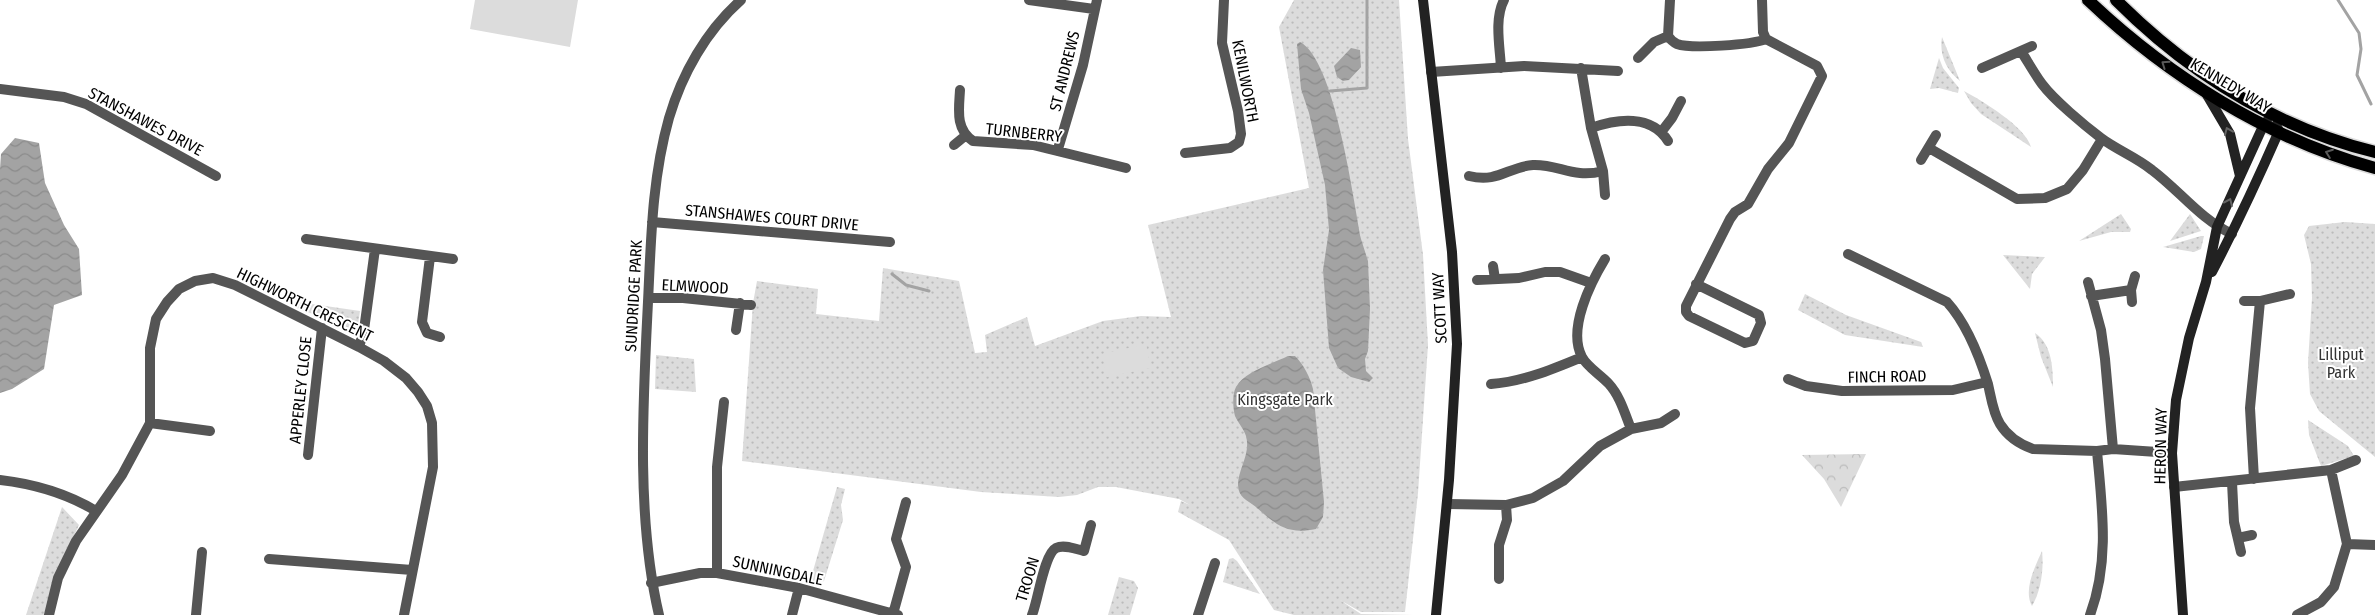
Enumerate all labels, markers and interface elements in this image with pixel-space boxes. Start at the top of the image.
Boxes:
street label: ST ANDREWS [1045,29,1084,113]
street label: KENILWORTH [1228,38,1263,124]
street label: KENNEDY WAY [2187,54,2275,117]
one-way arrow [2161,61,2171,70]
street label: STANSHAWES DRIVE [85,83,206,160]
street label: TURNBERRY [985,119,1063,146]
one-way arrow [2224,128,2234,136]
one-way arrow [2325,149,2334,159]
one-way arrow [2223,198,2233,207]
street label: STANSHAWES COURT DRIVE [684,200,860,235]
street label: SUNDRIDGE PARK [621,239,646,352]
street label: HIGHWORTH CRESCENT [234,263,376,346]
street label: SCOTT WAY [1428,272,1451,344]
street label: ELMWOOD [661,275,729,298]
street label: APPERLEY CLOSE [285,336,316,445]
park label: Lilliput Park [2318,345,2365,382]
street label: FINCH ROAD [1848,366,1927,387]
park label: Kingsgate Park [1237,390,1333,409]
street label: HERON WAY [2150,407,2171,485]
street label: SUNNINGDALE [731,552,825,589]
street label: TROON [1012,554,1043,604]

